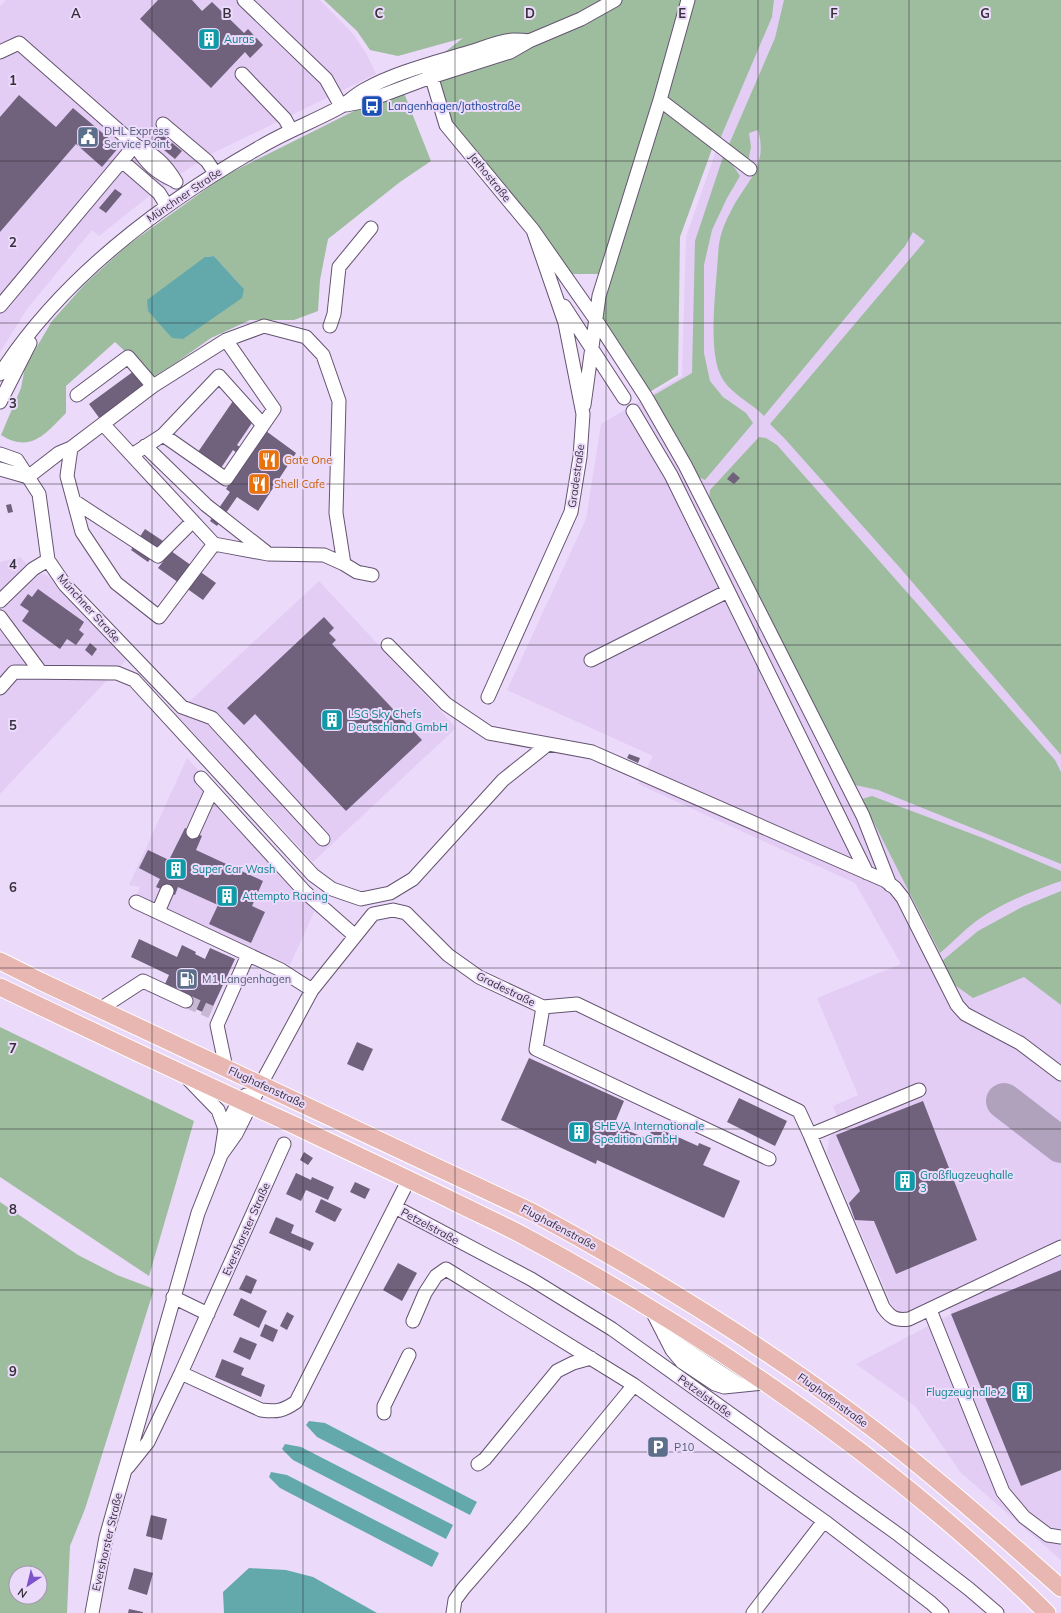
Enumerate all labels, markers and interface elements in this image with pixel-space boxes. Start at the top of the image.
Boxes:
text: A [71,5,81,21]
text: B [223,5,232,21]
text: C [375,5,384,21]
text: D [525,5,535,21]
text: E [678,5,686,21]
text: F [830,5,838,21]
text: G [980,5,990,21]
building icon: Auras [196,26,222,52]
place label: Auras [224,32,254,46]
text: 1 [9,72,17,88]
bus stop icon: Langenhagen/Jathostraße [359,93,385,119]
place label: Langenhagen/Jathostraße [388,99,520,113]
public building icon: DHL Express Service Point [75,124,101,150]
place label: DHL Express Service Point [104,124,170,151]
street label: Jathostraße [466,149,514,205]
street label: Münchner Straße [144,165,224,225]
text: 2 [9,234,17,250]
text: 3 [9,395,17,411]
street label: Gradestraße [565,443,587,509]
restaurant icon: Gate One [256,447,282,473]
place label: Gate One [284,453,332,467]
restaurant icon: Shell Cafe [246,471,272,497]
place label: Shell Cafe [274,477,325,491]
text: 4 [9,556,17,572]
street label: Münchner Straße [54,571,124,645]
building icon: LSG Sky Chefs Deutschland GmbH [319,707,345,733]
place label: LSG Sky Chefs Deutschland GmbH [348,707,448,734]
text: 5 [9,717,17,733]
building icon: Super Car Wash [163,856,189,882]
place label: Super Car Wash [192,862,276,876]
text: 6 [9,879,17,895]
building icon: Attempto Racing [214,883,240,909]
place label: Attempto Racing [242,889,328,903]
fuel station icon: M1 Langenhagen [174,966,200,992]
street label: Gradestraße [474,969,538,1009]
place label: M1 Langenhagen [202,972,291,986]
text: 7 [9,1040,17,1056]
street label: Flughafenstraße [226,1063,308,1111]
building icon: SHEVA Internationale Spedition GmbH [566,1119,592,1145]
place label: SHEVA Internationale Spedition GmbH [594,1119,704,1146]
building icon: Großflugzeughalle 3 [892,1168,918,1194]
place label: Großflugzeughalle 3 [920,1168,1013,1195]
street label: Evershorster Straße [219,1180,273,1278]
text: 8 [9,1201,17,1217]
street label: Flughafenstraße [519,1201,599,1253]
street label: Petzelstraße [399,1205,461,1247]
text: 9 [9,1363,17,1379]
street label: Flughafenstraße [795,1370,871,1430]
street label: Petzelstraße [675,1372,735,1420]
building icon: Flugzeughalle 2 [1009,1379,1035,1405]
place label: Flugzeughalle 2 [926,1385,1006,1399]
parking icon: P10 [645,1434,671,1460]
place label: P10 [674,1440,695,1454]
street label: Evershorster Straße [89,1492,125,1592]
north arrow [8,1565,48,1605]
text: N [15,1585,30,1601]

